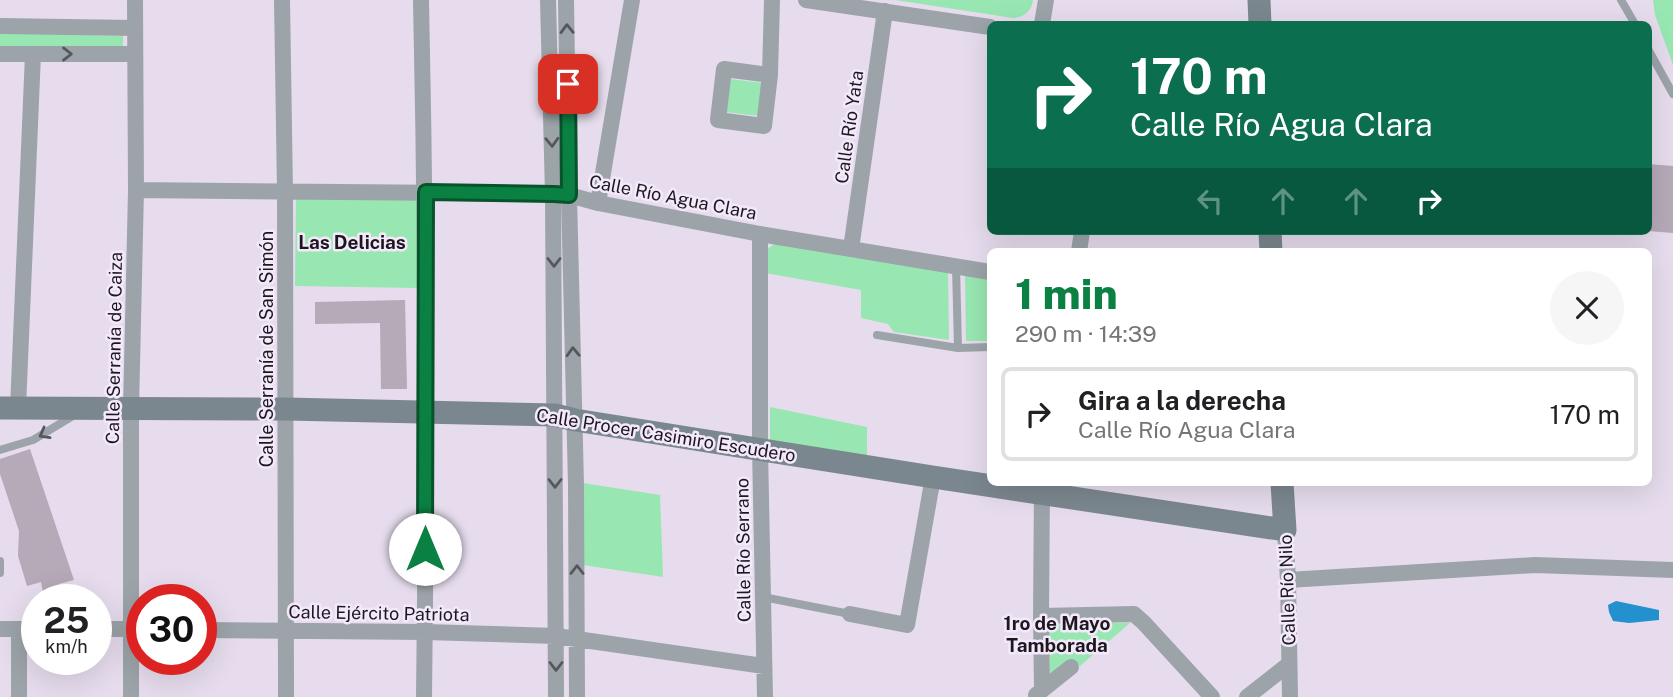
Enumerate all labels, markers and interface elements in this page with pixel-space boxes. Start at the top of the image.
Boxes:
one-way arrow [559,23,575,34]
one-way arrow [63,46,73,62]
text: 170 m [1130,47,1268,105]
icon: right [1015,49,1106,140]
pin [538,54,598,114]
icon: arrive [549,65,587,103]
street label: Calle Río Yata [831,69,867,185]
text: Calle Río Agua Clara [1130,106,1433,143]
one-way arrow [544,137,560,147]
street label: Calle Río Agua Clara [587,170,759,224]
icon: left [1191,182,1229,220]
icon: ahead [1264,182,1302,220]
icon: ahead [1337,182,1375,220]
icon: right [1410,182,1448,220]
street label: Calle Serranía de San Simón [256,231,277,467]
district label: Las Delicias [298,231,406,253]
street label: Calle Serranía de Caiza [102,252,126,444]
one-way arrow [546,257,562,268]
text: 1 min [1015,269,1118,318]
button: close [1550,271,1624,345]
text: 290 m · 14:39 [1015,320,1157,347]
one-way arrow [566,346,581,357]
text: Gira a la derecha [1078,385,1286,416]
icon: right [1019,395,1057,433]
text: 170 m [1550,399,1620,430]
street label: Calle Procer Casimiro Escudero [535,404,797,466]
text: Calle Río Agua Clara [1078,416,1296,443]
one-way arrow [39,426,51,439]
street label: Calle Río Serrano [731,478,755,622]
one-way arrow [547,479,563,489]
position arrow [388,512,462,586]
street label: Calle Río Nilo [1275,534,1299,646]
one-way arrow [569,564,585,575]
speed limit sign: 30 [126,584,217,675]
text: 25 [44,600,89,641]
street label: Calle Ejército Patriota [288,601,470,625]
district label: 1ro de Mayo Tamborada [1004,612,1111,656]
text: km/h [45,636,88,657]
one-way arrow [548,662,564,672]

